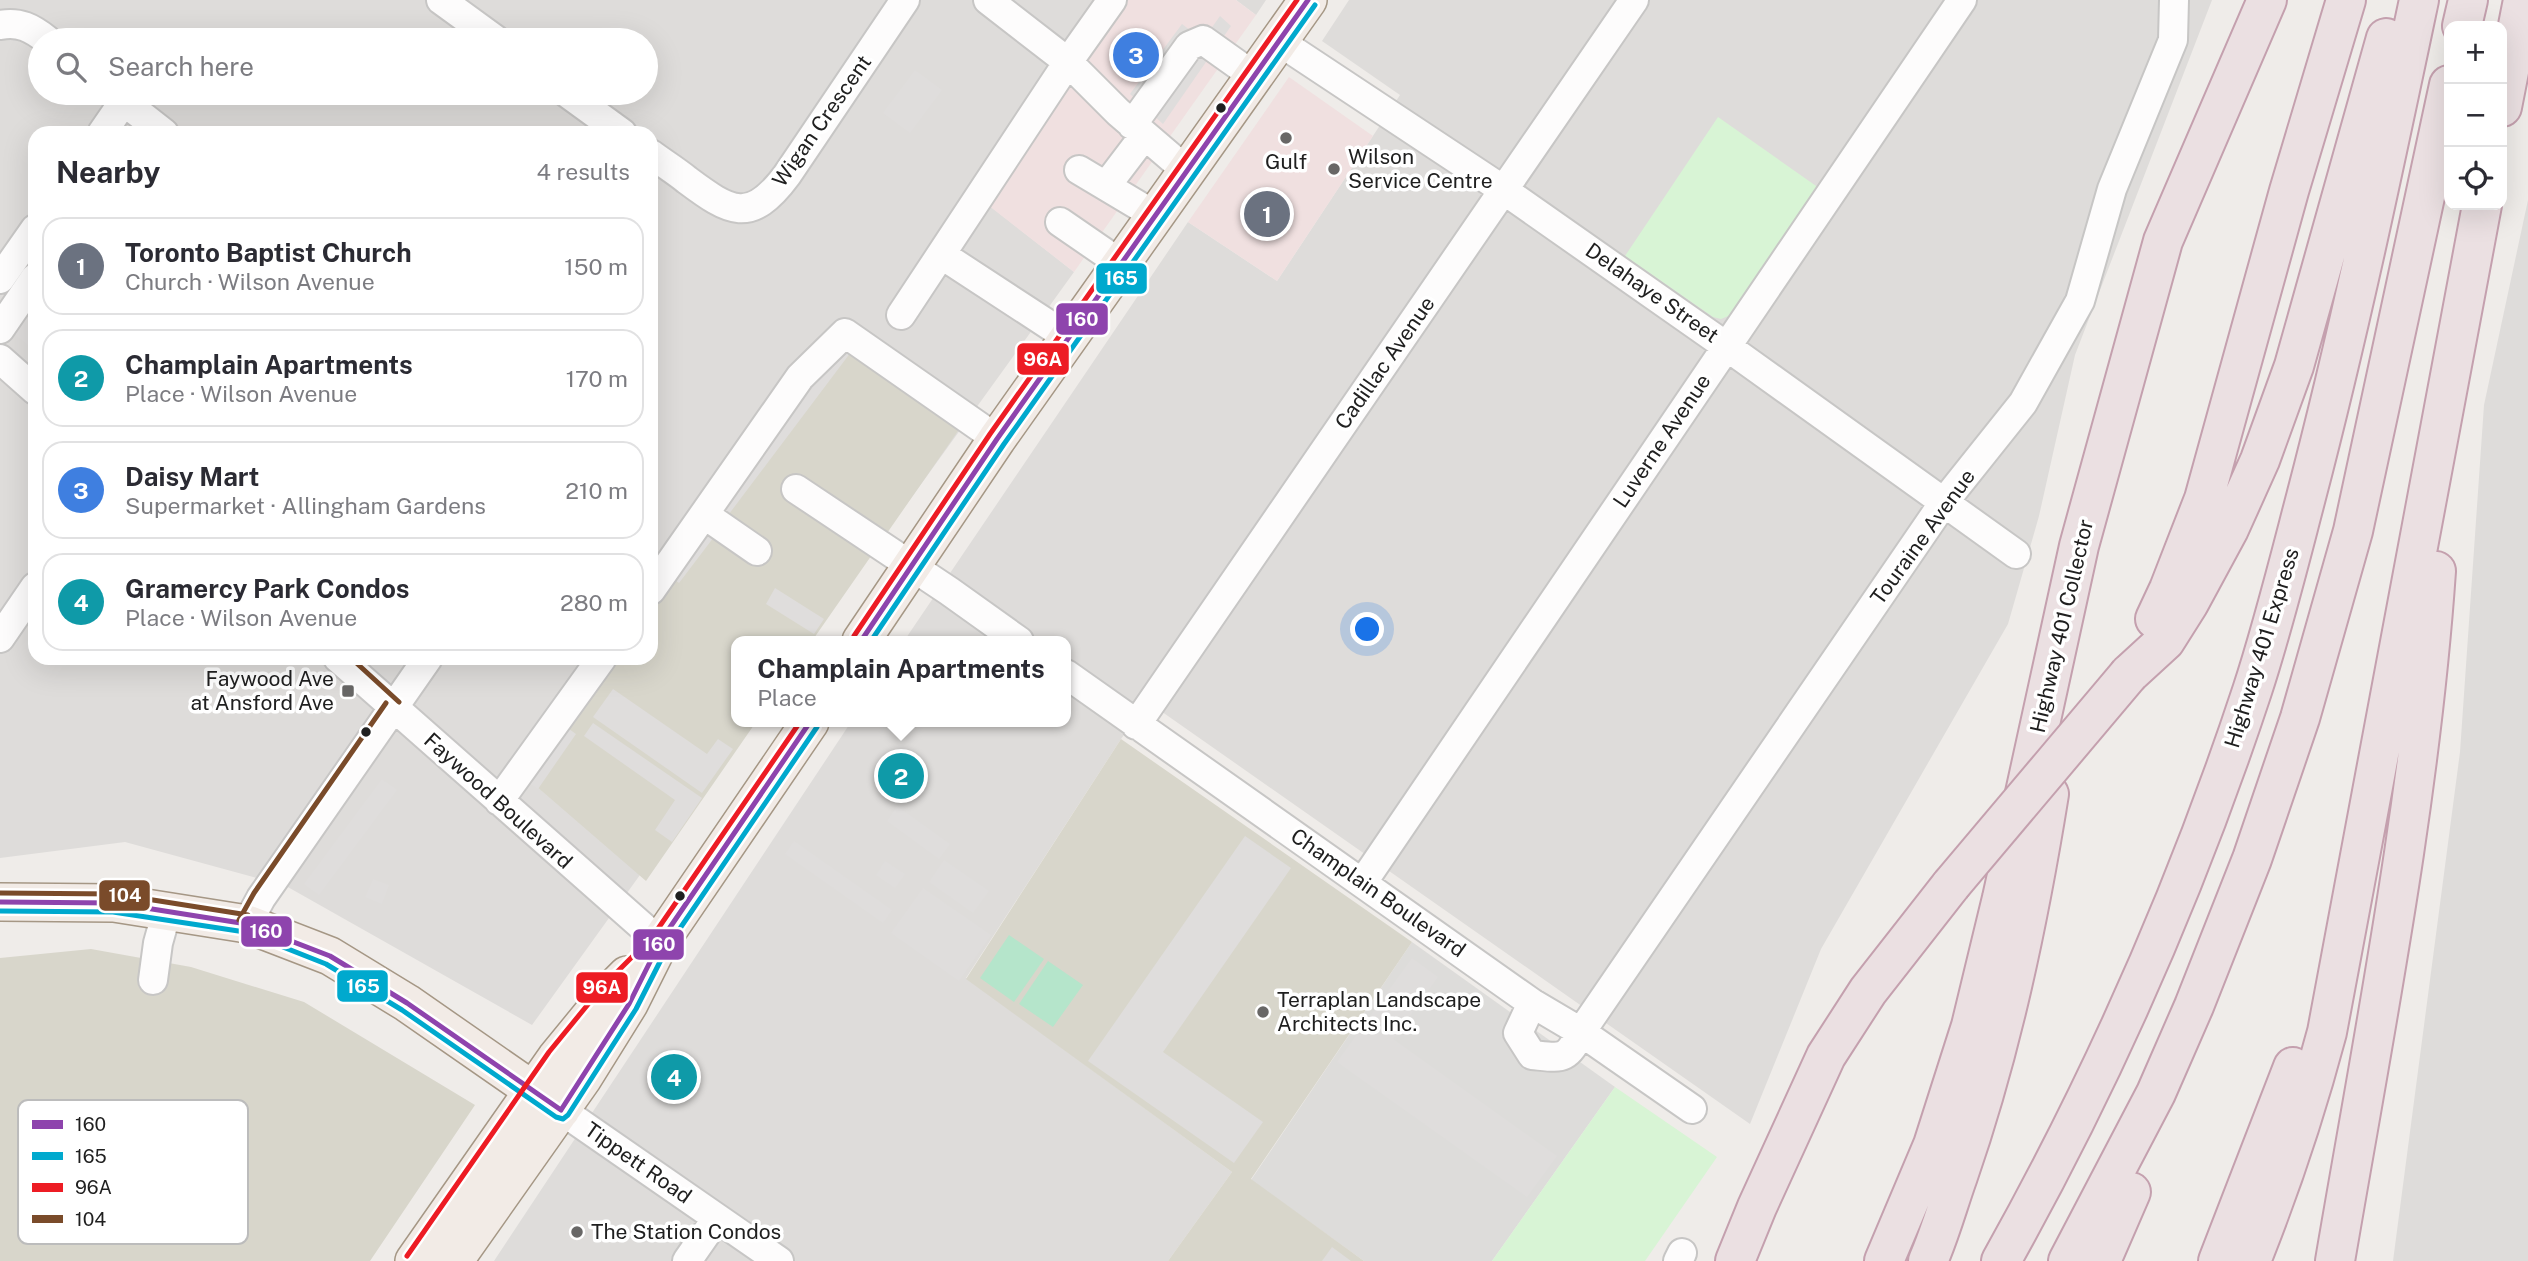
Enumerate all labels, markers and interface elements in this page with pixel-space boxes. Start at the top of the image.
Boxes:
map controls [2444,21,2507,210]
button: + [2444,21,2507,84]
search box [28,28,658,105]
pin: 3 [1113,29,1159,81]
icon: search [52,48,90,86]
street label: Wigan Crescent [767,50,876,191]
text: Search here [108,51,254,82]
button: − [2444,84,2507,147]
unlabelled marker [1214,101,1228,115]
marker: Gulf [1278,130,1294,146]
place label: Wilson Service Centre [1348,144,1493,193]
button: locate [2444,147,2507,210]
place label: Gulf [1265,149,1307,174]
text: Nearby [56,154,160,190]
text: 4 results [536,158,630,185]
marker: Wilson Service Centre [1326,161,1342,177]
pin: 1 [1244,188,1290,240]
text: Toronto Baptist Church [125,237,412,268]
street label: Delahaye Street [1581,237,1724,348]
text: 1 [76,253,86,280]
text: 150 m [564,253,628,280]
line badge: 165 [1095,262,1148,295]
text: 165 [1104,267,1138,289]
text: Church · Wilson Avenue [125,268,375,295]
street label: Cadillac Avenue [1330,292,1440,434]
line badge: 160 [1055,302,1109,336]
text: 160 [1066,308,1098,330]
line badge: 96A [1016,342,1070,376]
text: 96A [1024,348,1063,370]
text: Champlain Apartments [125,349,413,380]
text: 2 [74,365,88,392]
text: 170 m [566,365,628,392]
street label: Luverne Avenue [1608,369,1716,512]
text: Place · Wilson Avenue [125,380,357,407]
text: Daisy Mart [125,461,259,492]
street label: Touraine Avenue [1865,464,1980,609]
text: 3 [73,477,89,504]
text: 210 m [565,477,628,504]
text: Supermarket · Allingham Gardens [125,492,486,519]
street label: Highway 401 Collector [2025,517,2098,735]
street label: Highway 401 Express [2219,545,2304,751]
text: Gramercy Park Condos [125,573,410,604]
text: 4 [73,589,89,616]
text: 280 m [560,589,628,616]
text: Place · Wilson Avenue [125,604,357,631]
your location [1350,612,1384,646]
popup [731,636,1071,727]
text: Champlain Apartments [757,653,1045,684]
place label: Faywood Ave at Ansford Ave [190,666,334,715]
marker: Faywood Ave at Ansford Ave [340,683,356,699]
text: Place [757,684,817,711]
unlabelled marker [359,725,373,739]
street label: Faywood Boulevard [419,727,578,874]
pin: 2 [878,750,924,802]
street label: Champlain Boulevard [1286,823,1470,962]
line badge: 104 [98,879,151,912]
text: 104 [109,884,141,906]
unlabelled marker [673,889,687,903]
line badge: 160 [240,915,293,948]
text: 160 [250,920,282,942]
line badge: 160 [632,928,685,961]
text: 160 [643,933,675,955]
line badge: 165 [336,969,389,1003]
line badge: 96A [575,971,629,1004]
text: 165 [346,975,380,997]
text: 96A [583,976,622,998]
place label: Terraplan Landscape Architects Inc. [1277,987,1481,1036]
marker: Terraplan Landscape Architects Inc. [1255,1004,1271,1020]
pin: 4 [651,1051,697,1103]
legend [18,1100,248,1244]
text: 160 [75,1113,106,1135]
street label: Tippett Road [580,1117,696,1208]
text: 165 [75,1145,107,1167]
text: 96A [75,1176,112,1198]
text: 104 [75,1208,106,1230]
place label: The Station Condos [591,1219,781,1244]
marker: The Station Condos [569,1224,585,1240]

